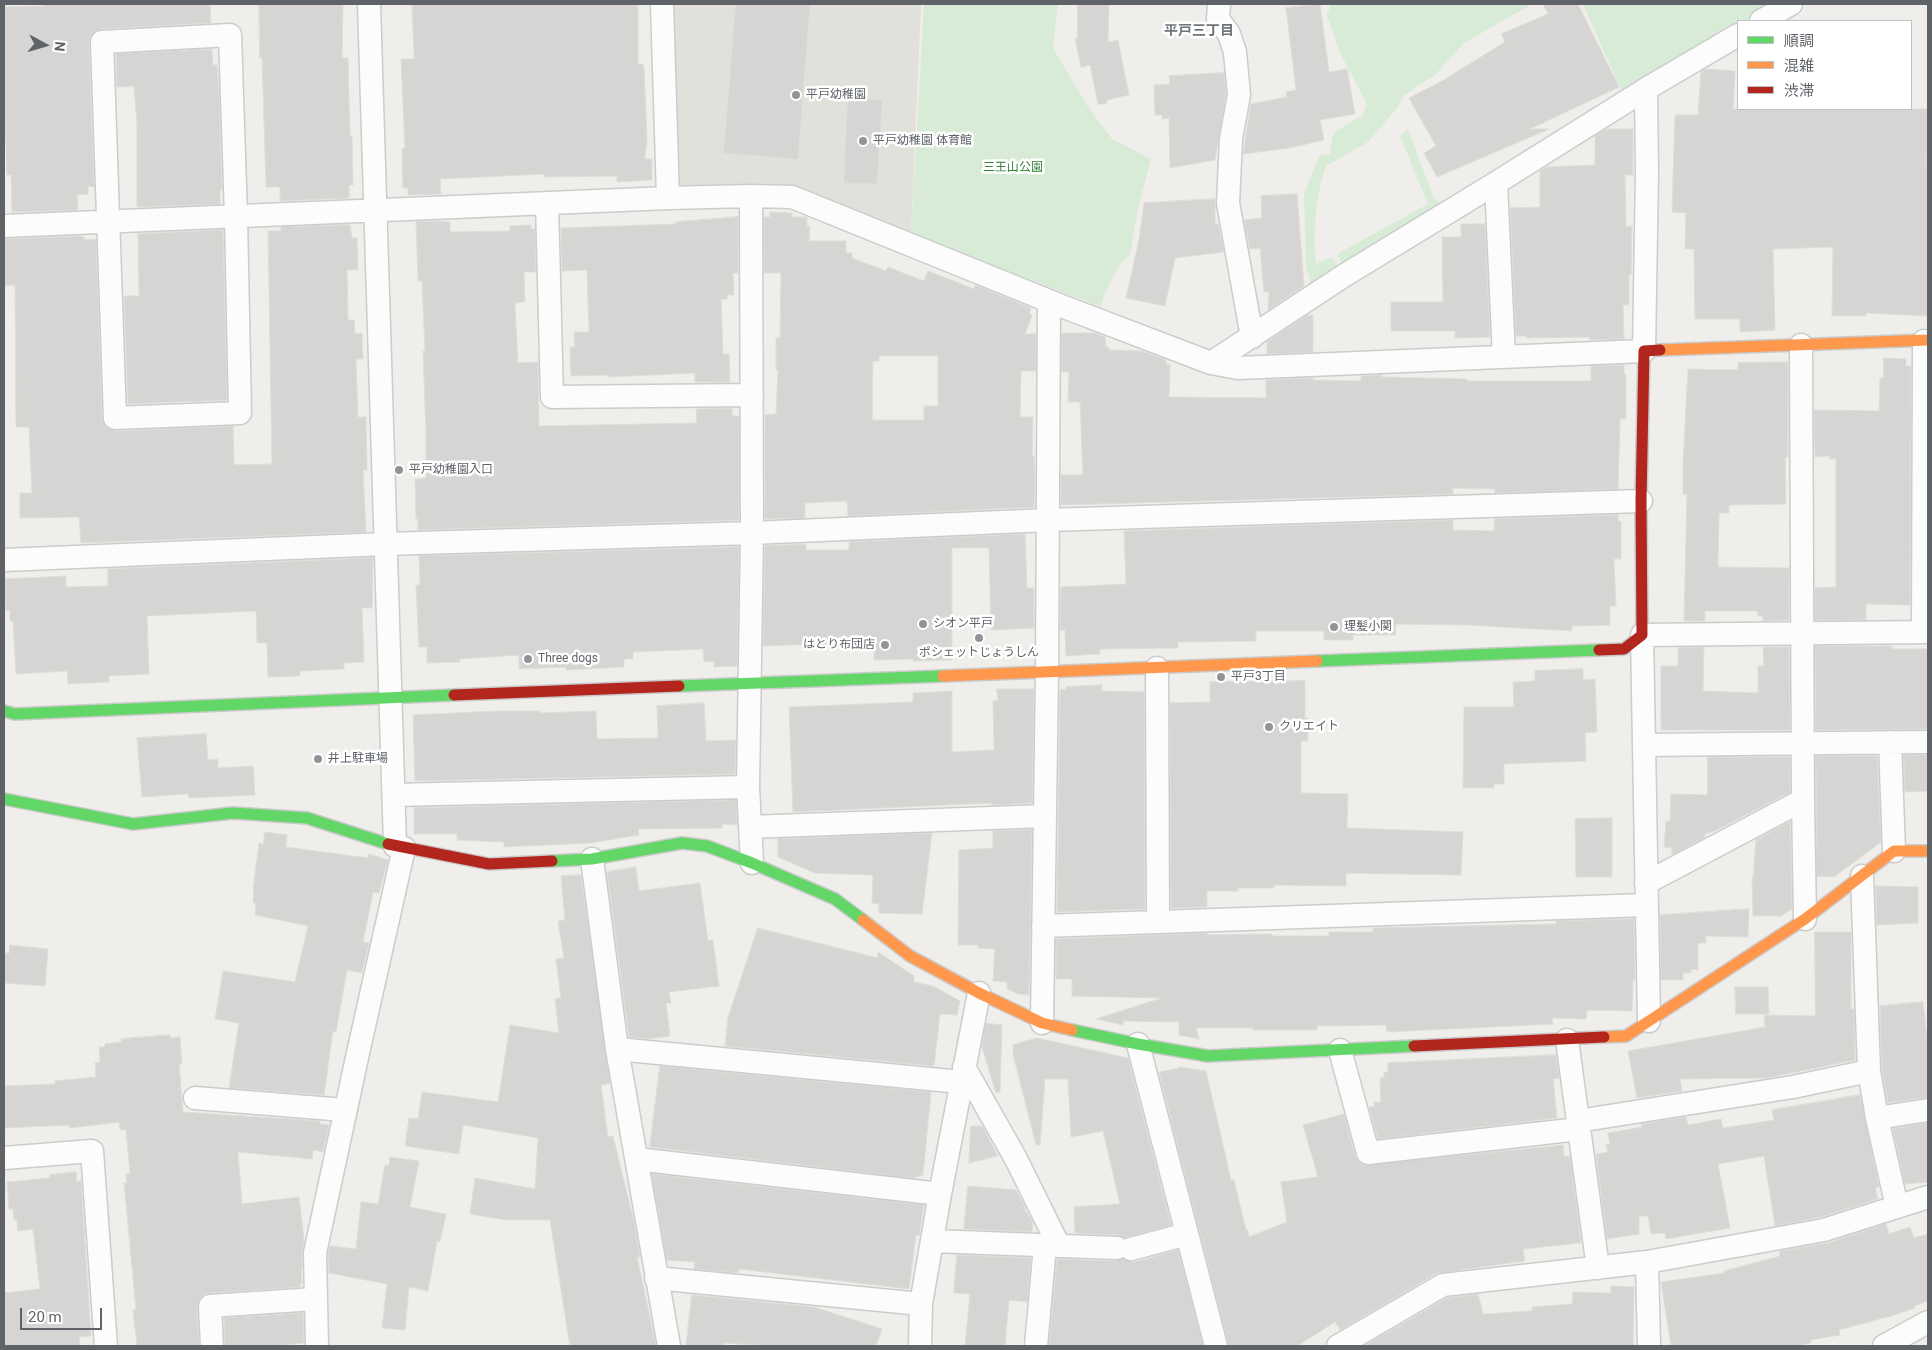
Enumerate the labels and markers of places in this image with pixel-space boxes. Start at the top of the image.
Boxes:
place label: 平戸幼稚園 [806,88,866,102]
marker: 平戸幼稚園 [790,89,802,101]
place label: 平戸幼稚園 体育館 [873,134,972,148]
marker: 平戸幼稚園 体育館 [857,135,869,147]
place label: 平戸幼稚園入口 [409,463,493,477]
marker: 平戸幼稚園入口 [393,464,405,476]
place label: シオン平戸 [933,617,993,631]
marker: シオン平戸 [917,618,929,630]
place label: 理髪小関 [1344,620,1392,634]
marker: 理髪小関 [1328,621,1340,633]
marker: ポシェットじょうしん [973,632,985,644]
place label: はとり布団店 [803,638,875,652]
marker: はとり布団店 [879,639,891,651]
place label: ポシェットじょうしん [919,646,1039,660]
place label: Three dogs [538,652,598,666]
marker: Three dogs [522,653,534,665]
place label: 平戸3丁目 [1231,670,1286,684]
marker: 平戸3丁目 [1215,671,1227,683]
place label: クリエイト [1279,720,1339,734]
marker: クリエイト [1263,721,1275,733]
place label: 井上駐車場 [328,752,388,766]
marker: 井上駐車場 [312,753,324,765]

